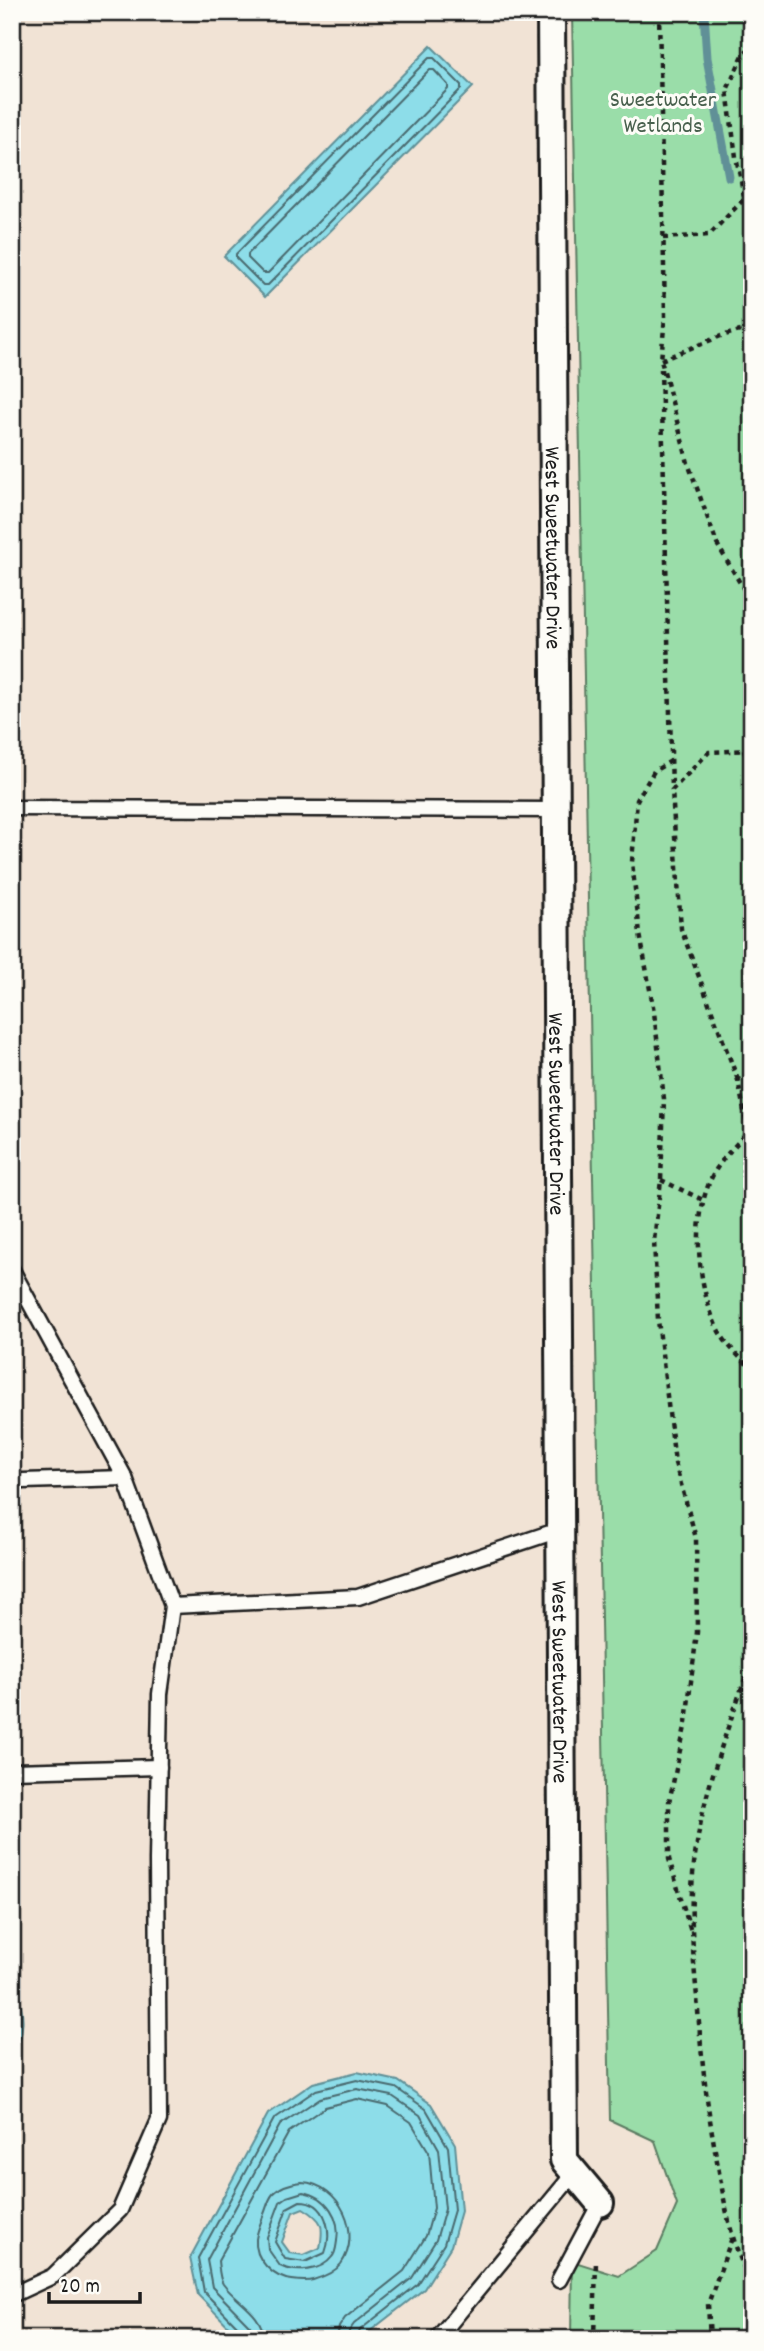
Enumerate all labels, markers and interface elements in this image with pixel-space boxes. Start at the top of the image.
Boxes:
park label: Sweetwater Wetlands [610,85,717,144]
street label: West Sweetwater Drive [534,446,568,650]
street label: West Sweetwater Drive [537,1012,571,1216]
street label: West Sweetwater Drive [540,1580,575,1784]
scale bar [49,2260,140,2304]
text: 20 m [60,2273,100,2303]

